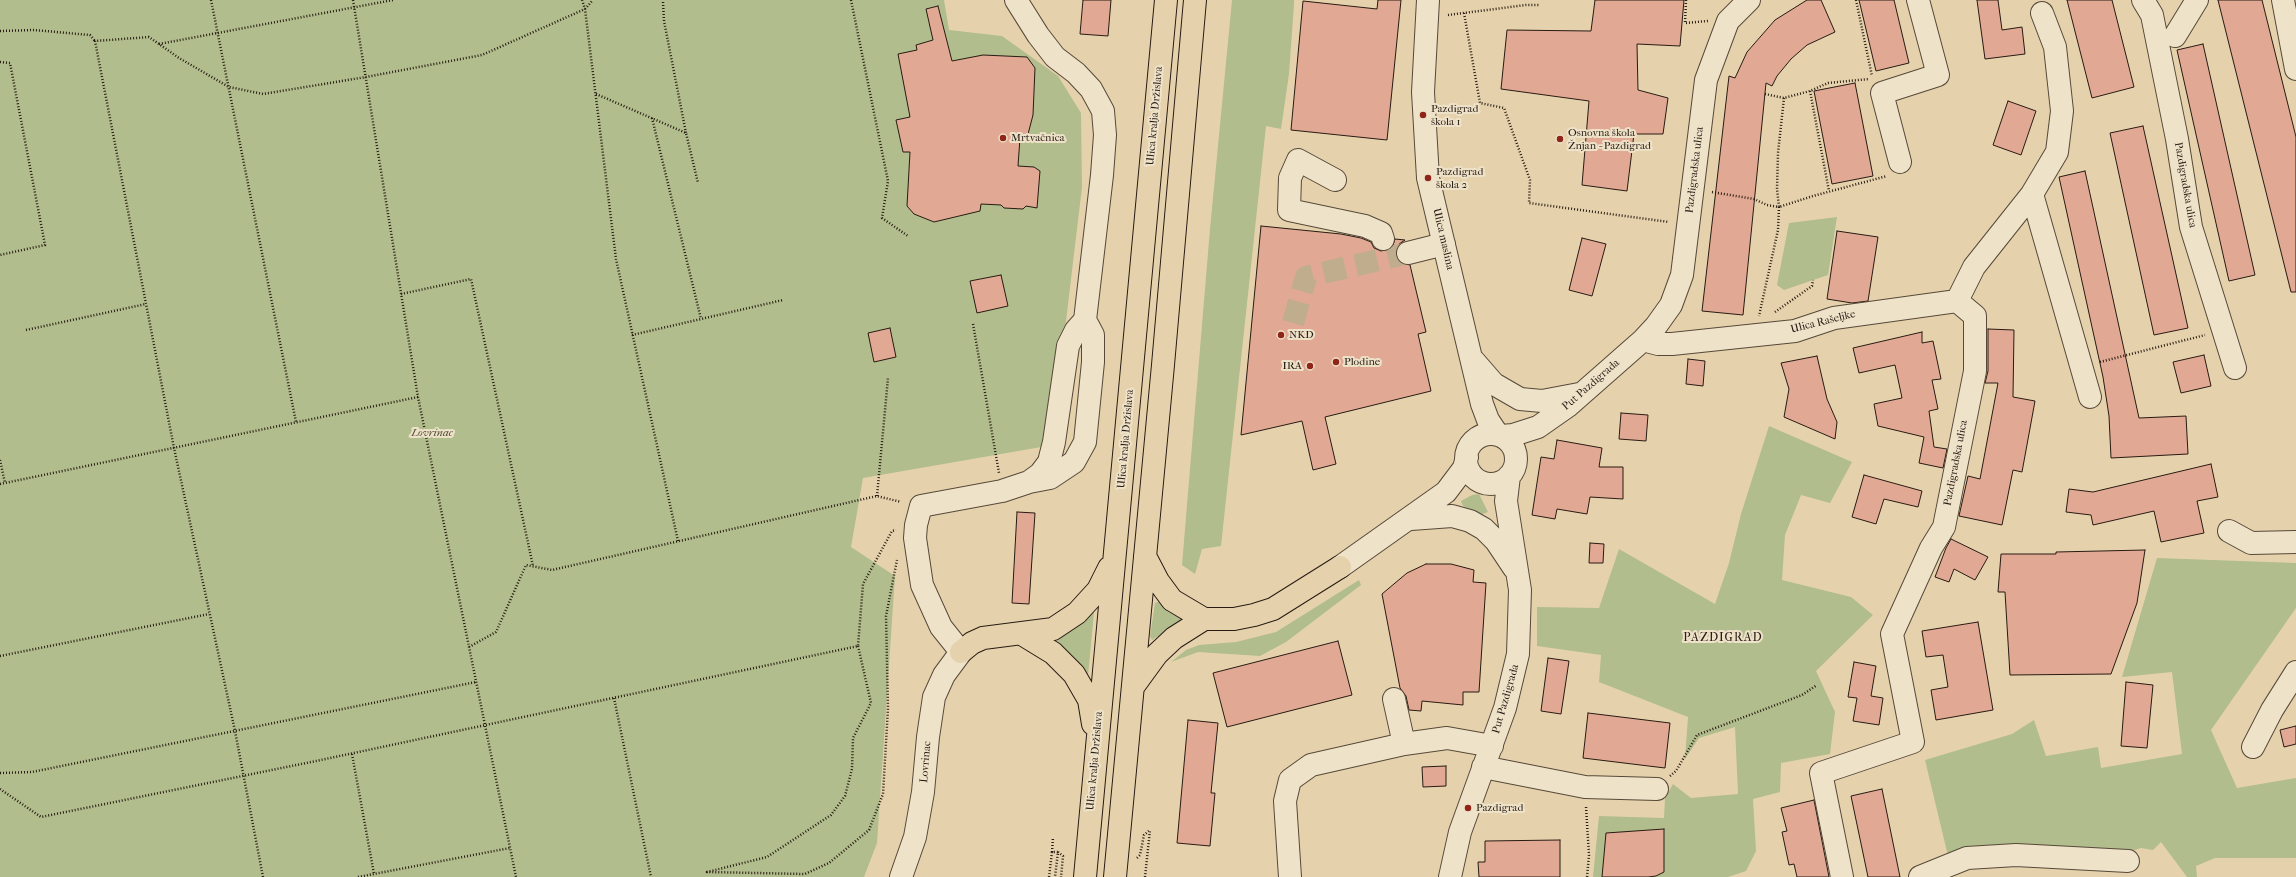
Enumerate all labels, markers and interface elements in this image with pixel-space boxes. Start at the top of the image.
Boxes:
street label: Ulica kralja Držislava [1144,66,1166,166]
place label: Pazdigrad škola 1 [1431,102,1478,128]
marker: Pazdigrad škola 1 [1418,110,1428,120]
place label: Osnovna škola Žnjan - Pazdigrad [1568,126,1651,152]
street label: Pazdigradska ulica [1683,126,1707,214]
place label: Mrtvačnica [1011,131,1065,145]
marker: Mrtvačnica [998,133,1008,143]
marker: Osnovna škola Žnjan - Pazdigrad [1555,134,1565,144]
street label: Pazdigradska ulica [2171,141,2199,229]
place label: Pazdigrad škola 2 [1436,165,1483,191]
marker: Pazdigrad škola 2 [1423,173,1433,183]
street label: Ulica maslina [1429,207,1457,271]
street label: Ulica Rašeljke [1789,308,1857,336]
place label: NKD [1289,328,1314,342]
marker: NKD [1276,330,1286,340]
place label: Plodine [1344,355,1380,369]
marker: Plodine [1331,357,1341,367]
street label: Put Pazdigrada [1560,357,1622,413]
place label: IRA [1283,359,1302,373]
marker: IRA [1305,361,1315,371]
street label: Ulica kralja Držislava [1115,389,1137,489]
street label: Pazdigradska ulica [1941,419,1971,507]
park label: Lovrinac [411,426,453,440]
district label: PAZDIGRAD [1683,631,1763,645]
street label: Put Pazdigrada [1490,663,1522,735]
street label: Ulica kralja Držislava [1084,711,1106,811]
street label: Lovrinac [918,741,934,783]
place label: Pazdigrad [1476,801,1523,815]
marker: Pazdigrad [1463,803,1473,813]

